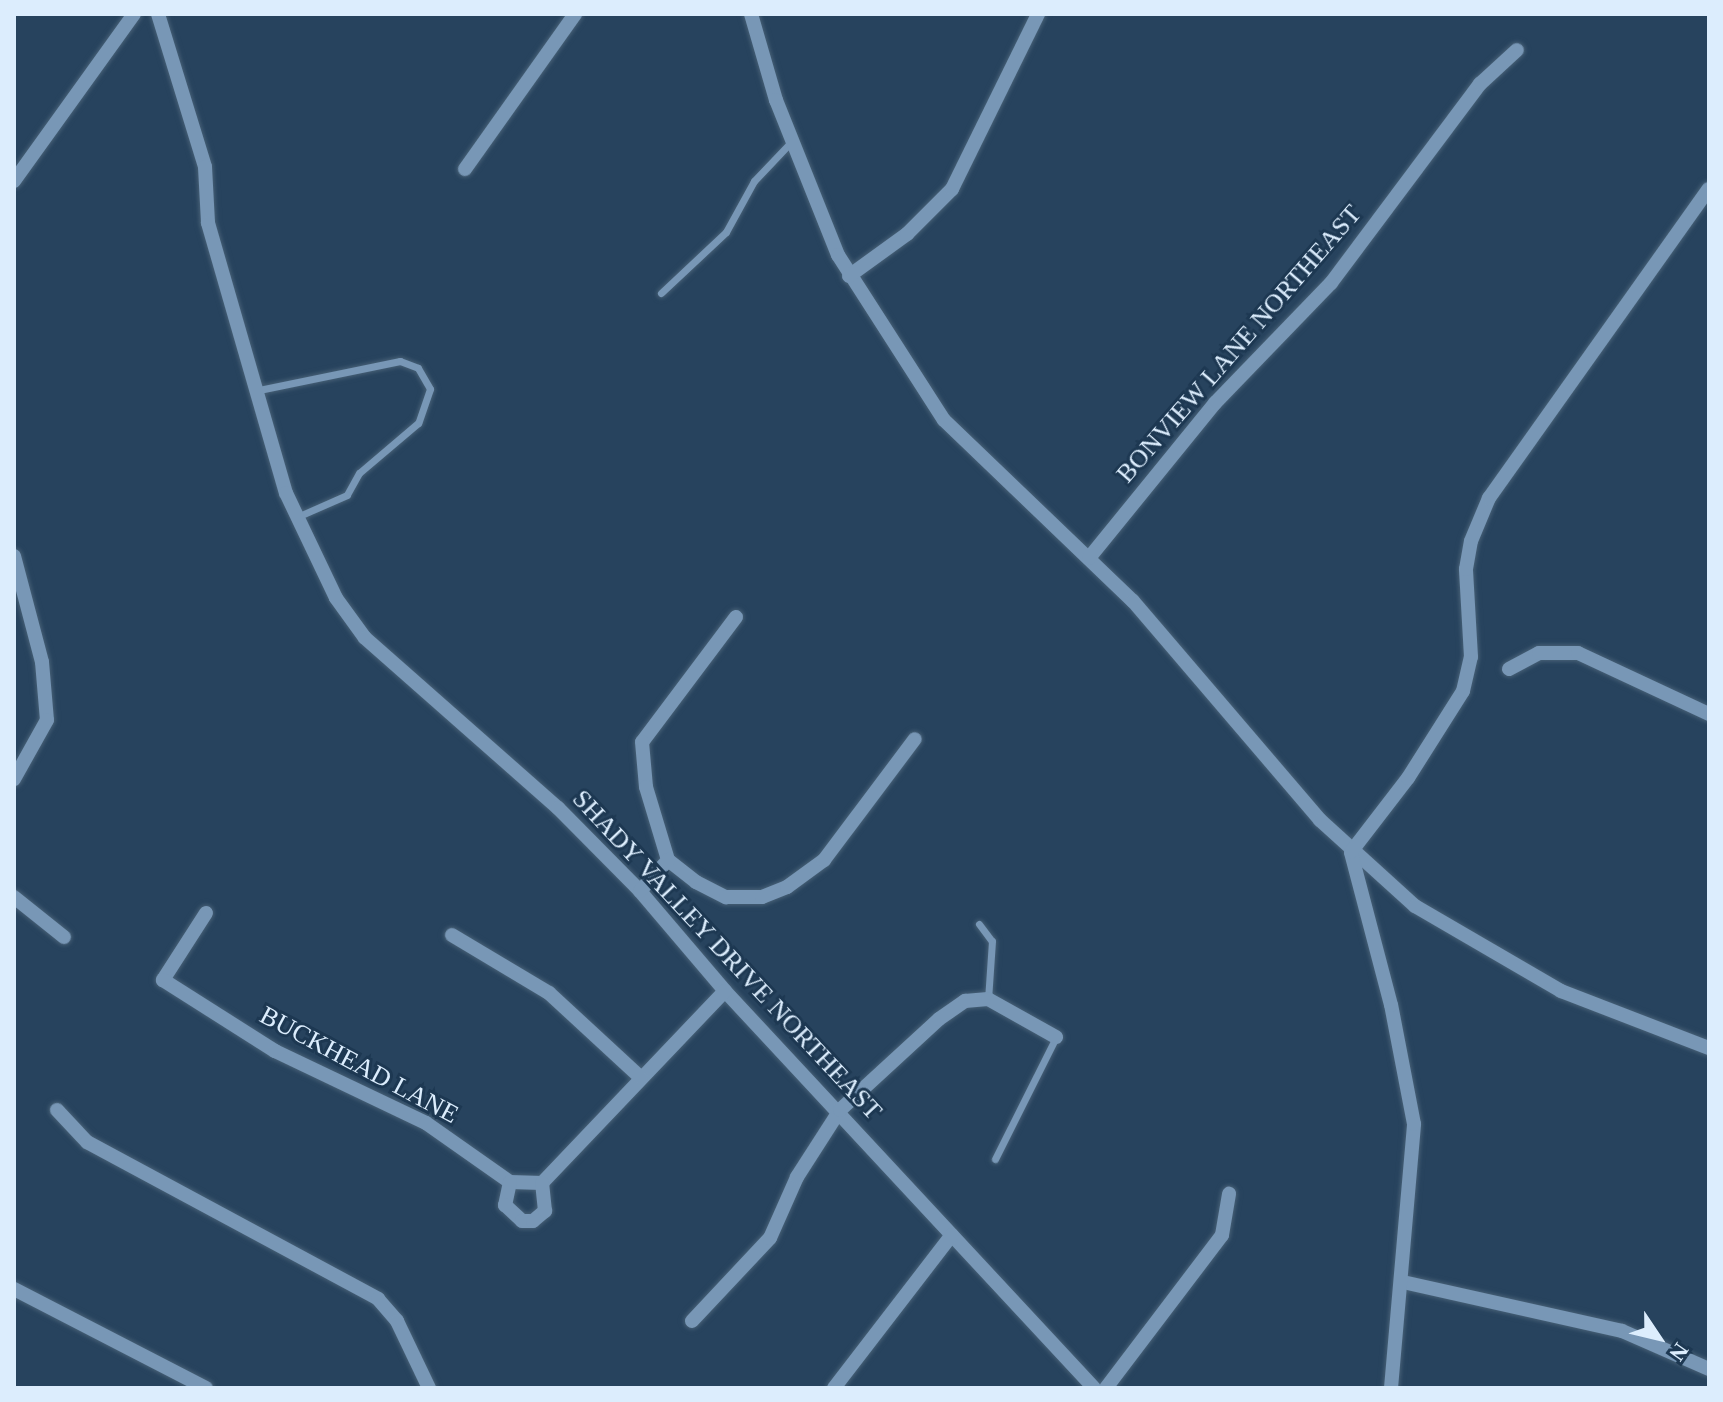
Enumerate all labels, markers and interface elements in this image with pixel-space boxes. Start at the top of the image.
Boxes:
street label: BONVIEW LANE NORTHEAST [1110,199,1368,489]
street label: SHADY VALLEY DRIVE NORTHEAST [565,783,889,1127]
street label: BUCKHEAD LANE [254,1000,464,1130]
north arrow [1619,1298,1699,1378]
text: N [1664,1338,1694,1366]

